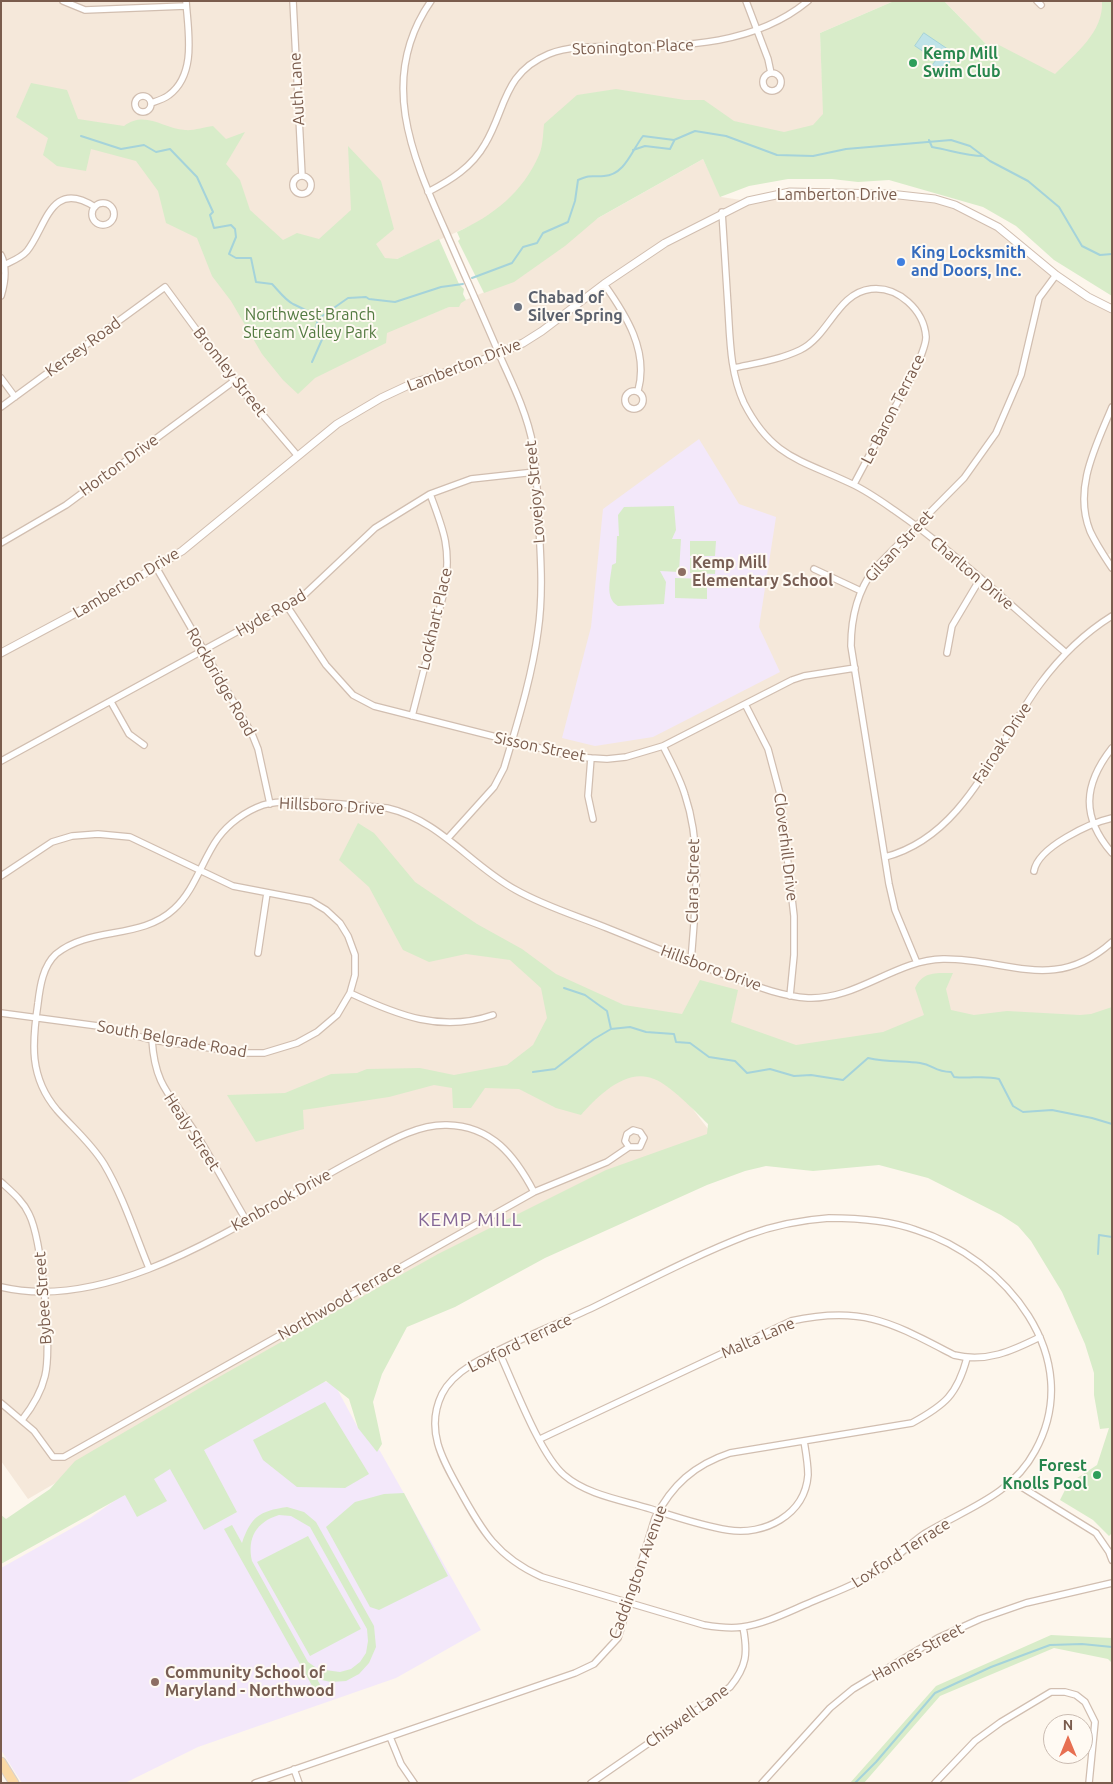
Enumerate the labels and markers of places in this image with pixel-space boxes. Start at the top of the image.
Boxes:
place label: Kemp Mill Swim Club [923,44,1000,82]
marker: Kemp Mill Swim Club [907,57,919,69]
place label: King Locksmith and Doors, Inc. [911,243,1026,281]
marker: King Locksmith and Doors, Inc. [895,256,907,268]
place label: Chabad of Silver Spring [528,288,623,326]
marker: Chabad of Silver Spring [512,301,524,313]
place label: Kemp Mill Elementary School [692,553,833,591]
marker: Kemp Mill Elementary School [676,566,688,578]
place label: Forest Knolls Pool [1002,1456,1087,1494]
marker: Forest Knolls Pool [1091,1469,1103,1481]
place label: Community School of Maryland - Northwood [165,1663,334,1701]
marker: Community School of Maryland - Northwood [149,1676,161,1688]

